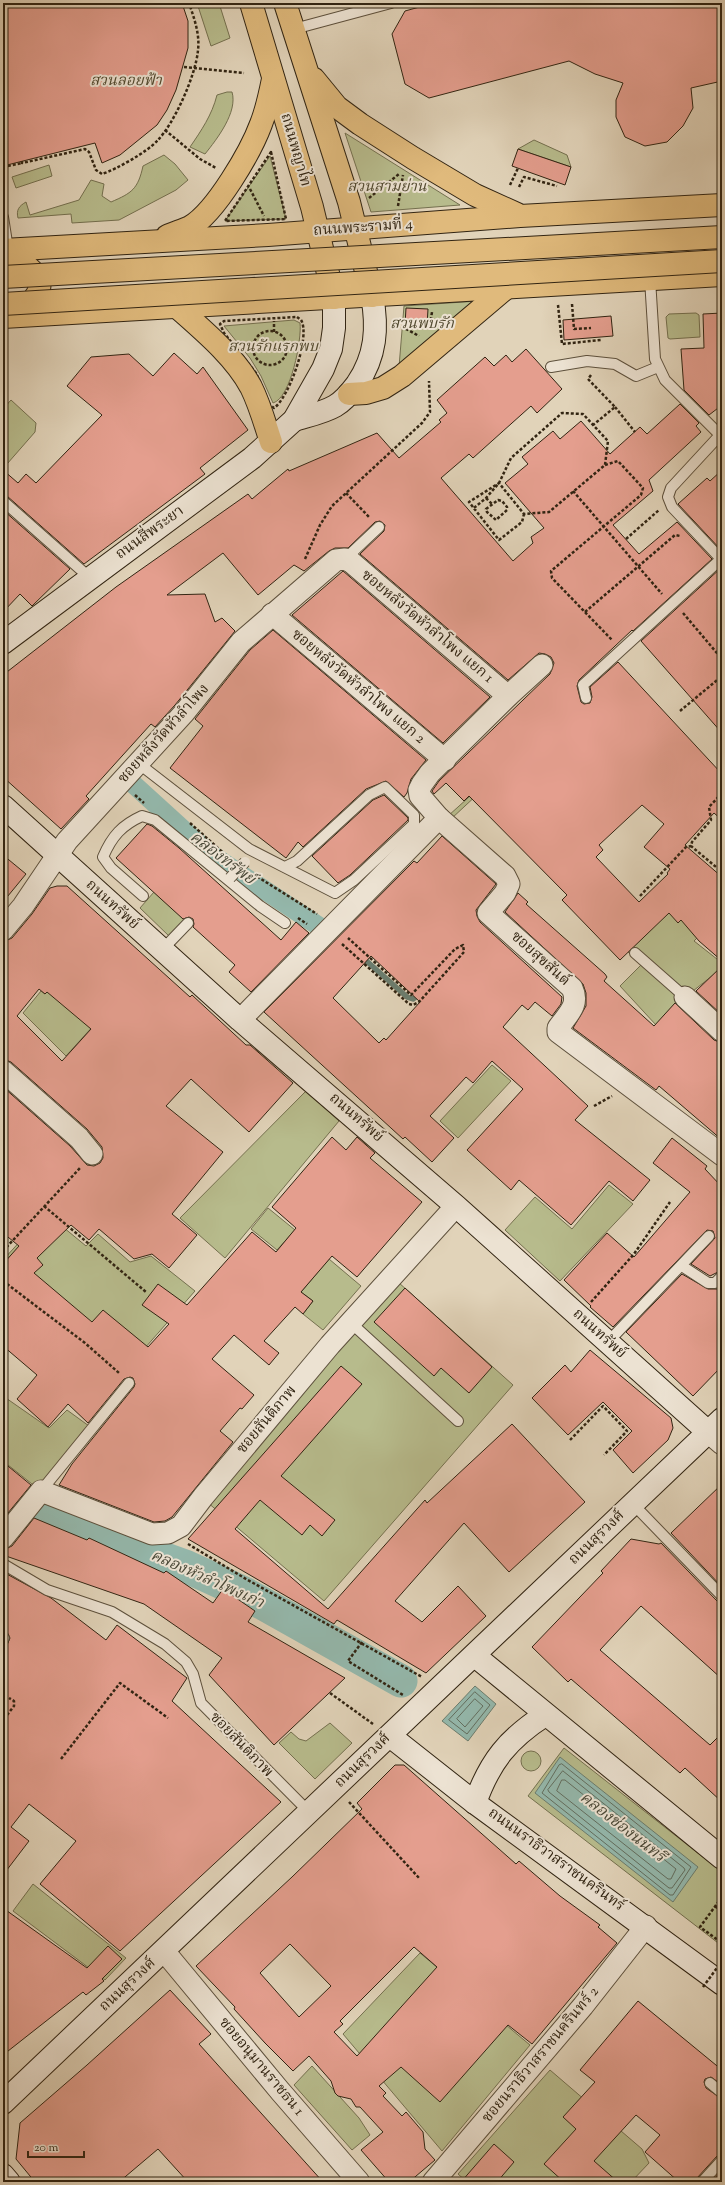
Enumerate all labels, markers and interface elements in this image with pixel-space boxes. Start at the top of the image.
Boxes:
park label: สวนลอยฟ้า [90,71,162,92]
street label: ถนนพญาไท [275,110,317,189]
park label: สวนสามย่าน [347,177,427,198]
street label: ถนนพระรามที่ 4 [312,212,414,242]
park label: สวนพบรัก [390,314,455,335]
park label: สวนรักแรกพบ [228,337,320,358]
street label: ถนนสี่พระยา [110,499,189,565]
street label: ซอยหลังวัดหัวลำโพง แยก 1 [356,564,499,689]
street label: ซอยหลังวัดหัวลำโพง แยก 2 [287,623,431,749]
street label: ซอยหลังวัดหัวลำโพง [112,678,214,788]
water label: คลองทรัพย์ [185,827,262,893]
street label: ถนนทรัพย์ [80,874,144,935]
street label: ซอยสุขสันต์ [506,926,575,991]
street label: ถนนทรัพย์ [324,1088,388,1148]
street label: ถนนทรัพย์ [567,1303,631,1364]
street label: ซอยสันติภาพ [232,1381,302,1459]
street label: ถนนสุรวงศ์ [564,1505,630,1570]
water label: คลองหัวลำโพงเก่า [147,1543,269,1616]
street label: ซอยสันติภาพ [205,1708,277,1782]
street label: ถนนสุรวงศ์ [330,1728,396,1793]
water label: คลองช่องนนทรี [574,1787,672,1871]
street label: ถนนนราธิวาสราชนครินทร์ [483,1802,630,1917]
street label: ถนนสุรวงศ์ [94,1952,161,2017]
street label: ซอยนราธิวาสราชนครินทร์ 2 [477,1982,604,2128]
street label: ซอยอนุมานราชธน 1 [213,2013,309,2121]
scale bar [28,2133,84,2159]
text: 20 m [34,2139,59,2157]

